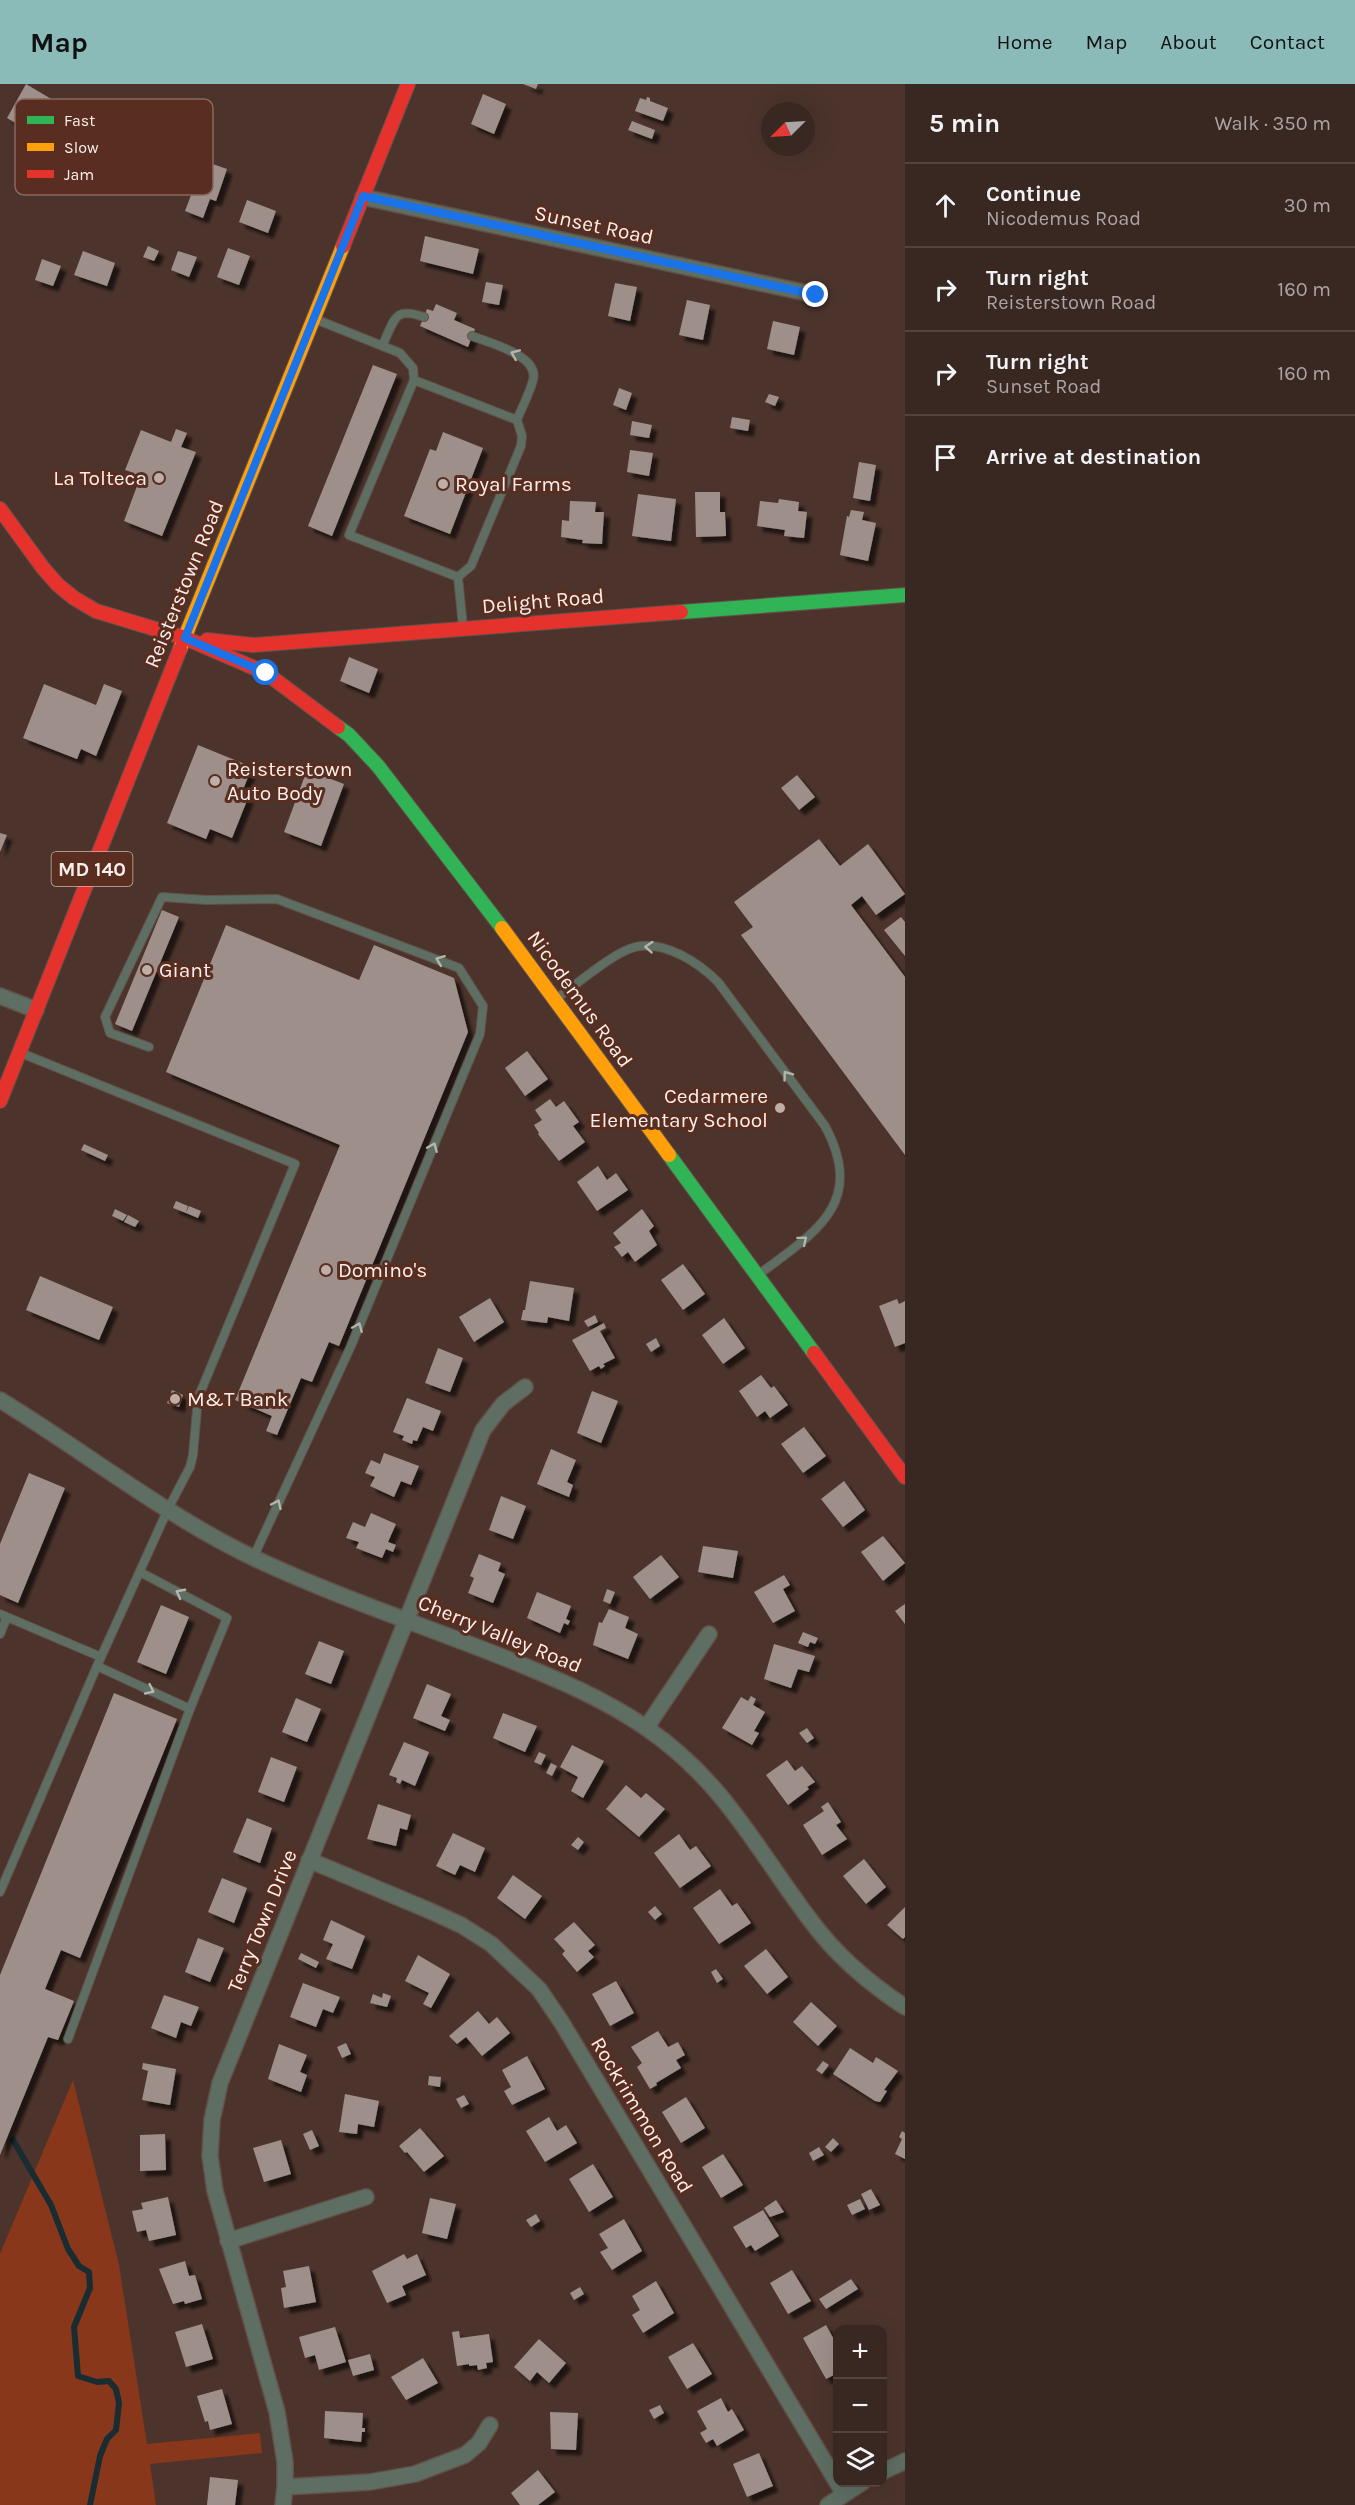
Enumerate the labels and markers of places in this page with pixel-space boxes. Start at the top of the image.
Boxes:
place label: La Tolteca [53,466,147,490]
marker: La Tolteca [152,471,166,485]
place label: Royal Farms [455,472,572,496]
marker: Royal Farms [436,477,450,491]
place label: Reisterstown Auto Body [227,757,353,805]
marker: Reisterstown Auto Body [208,774,222,788]
place label: Giant [159,958,211,982]
marker: Giant [140,963,154,977]
place label: Cedarmere Elementary School [590,1084,768,1132]
marker: Cedarmere Elementary School [773,1101,787,1115]
place label: Domino's [338,1258,427,1282]
marker: Domino's [319,1263,333,1277]
place label: M&T Bank [187,1387,289,1411]
marker: M&T Bank [168,1392,182,1406]

